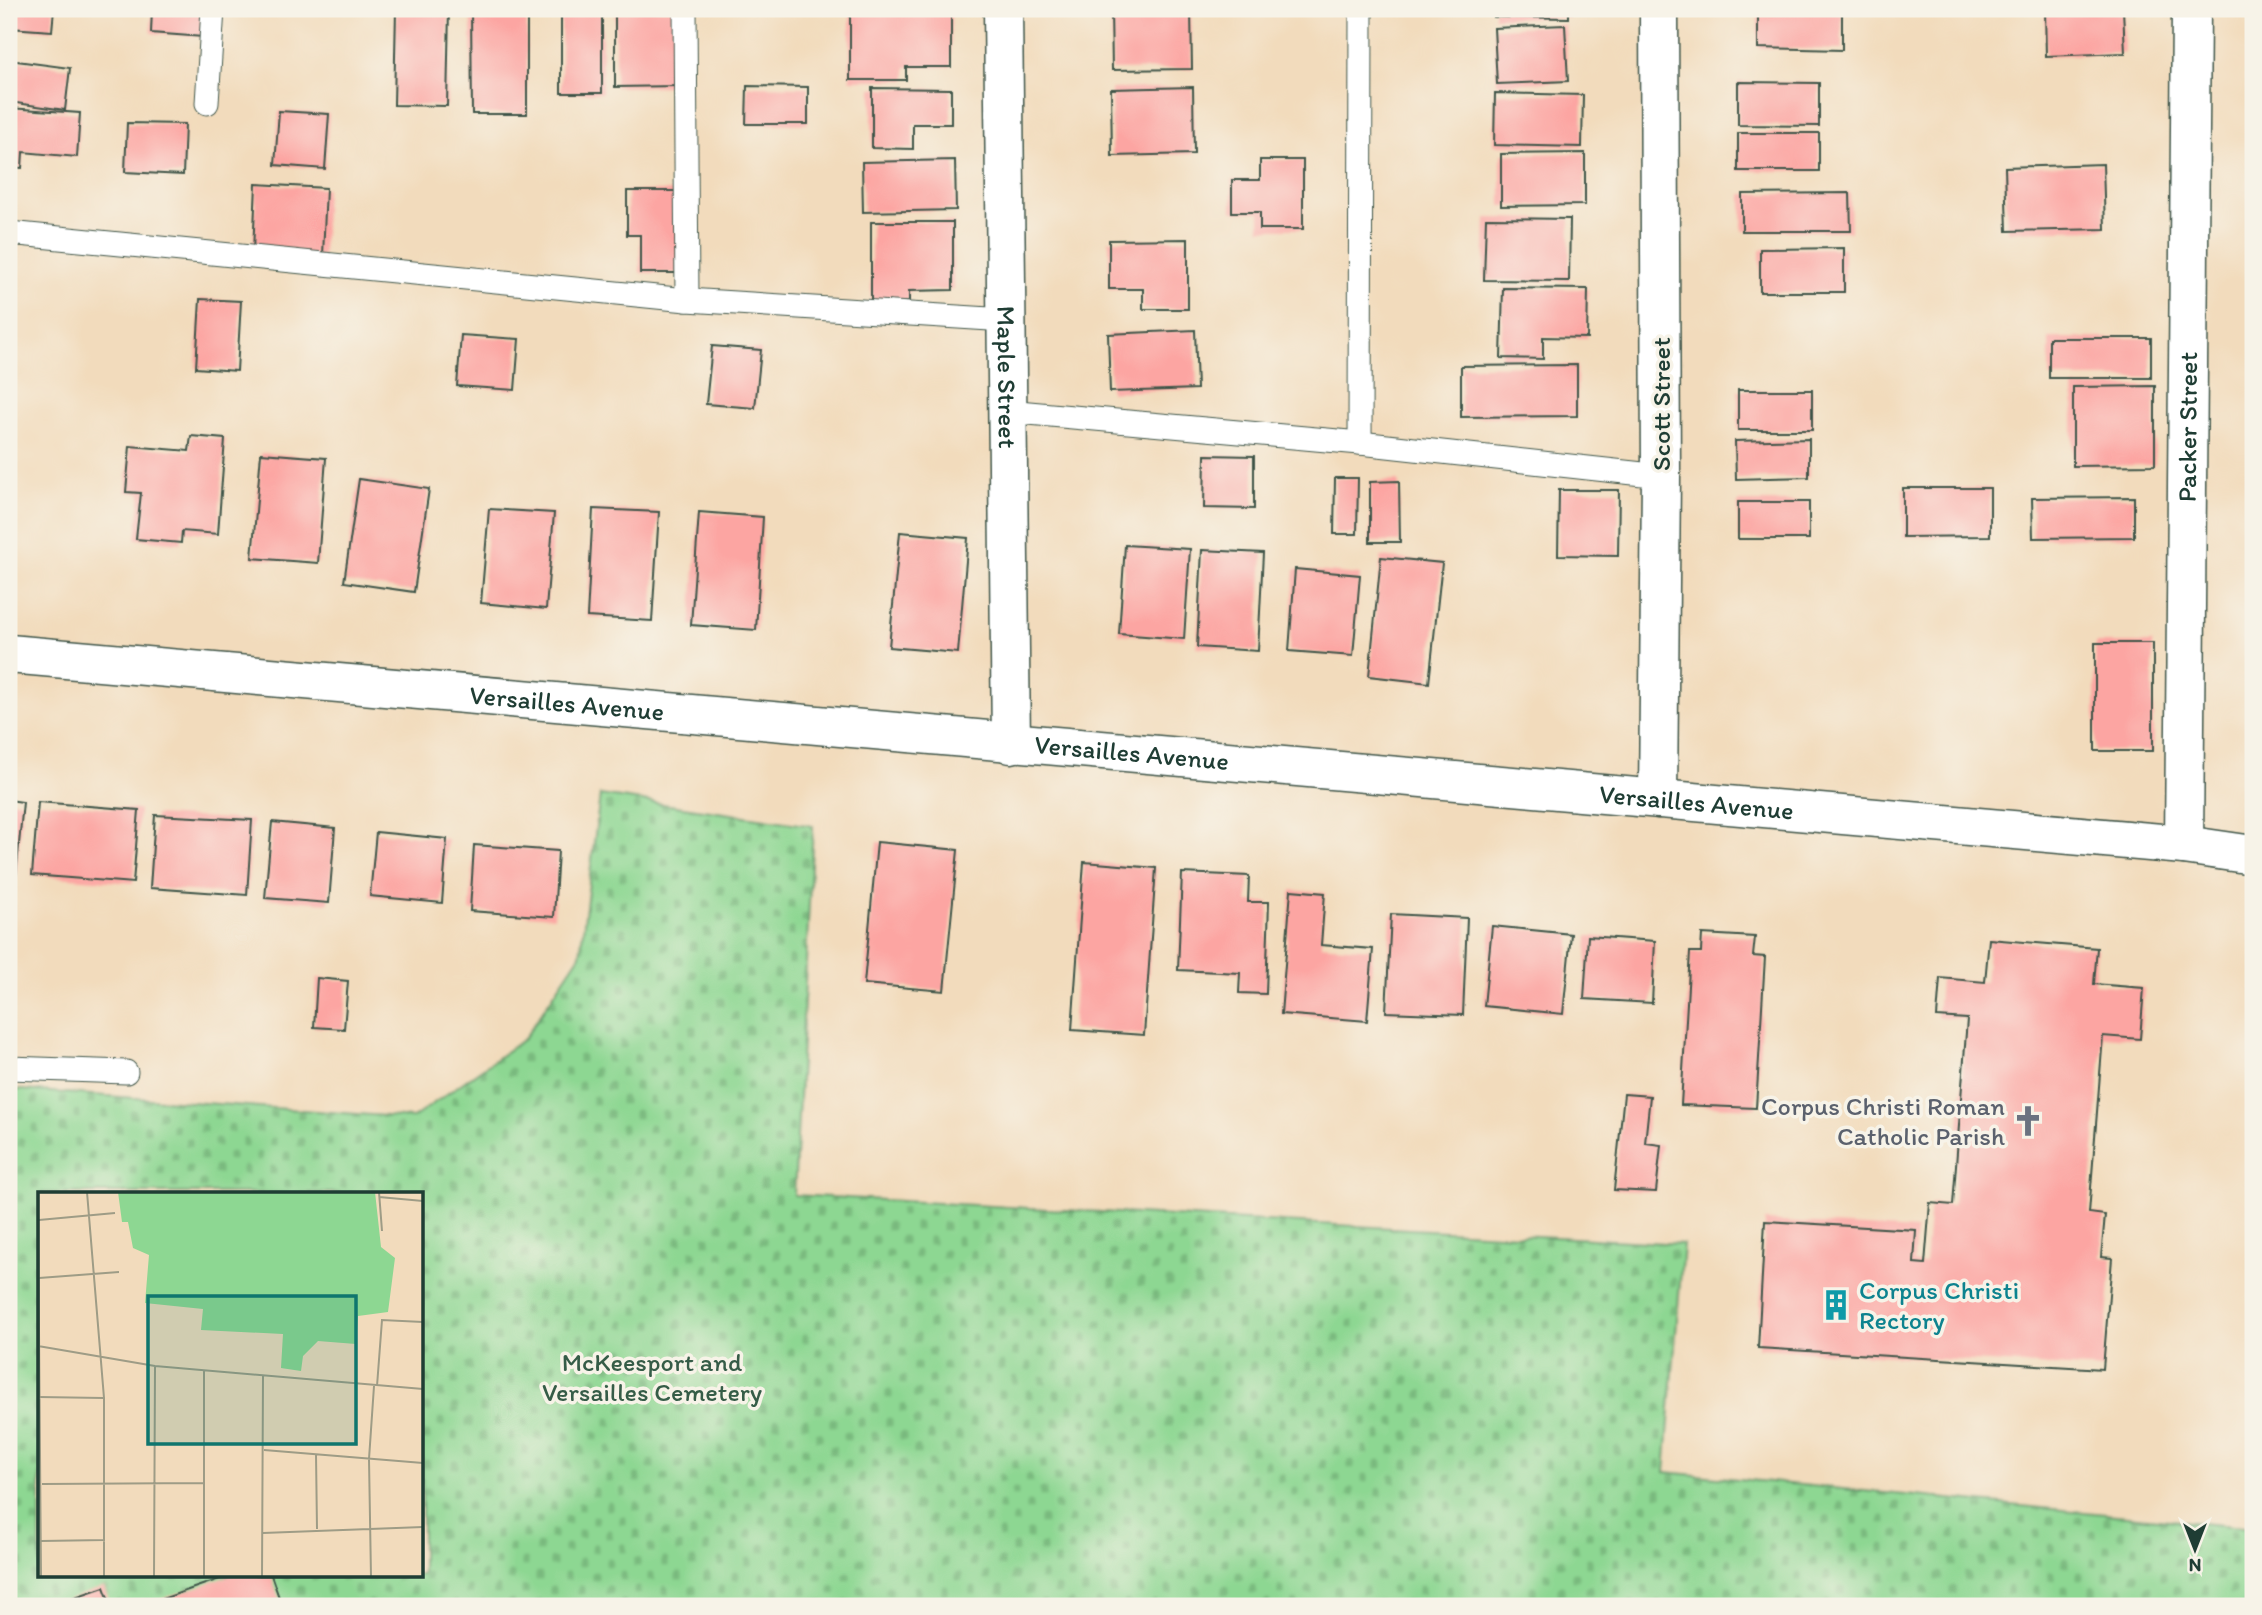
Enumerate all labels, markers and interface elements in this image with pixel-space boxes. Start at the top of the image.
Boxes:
street label: Maple Street [990,305,1024,449]
street label: Scott Street [1645,337,1677,471]
street label: Packer Street [2171,351,2204,502]
street label: Versailles Avenue [468,679,665,727]
street label: Versailles Avenue [1033,728,1230,777]
street label: Versailles Avenue [1598,778,1795,827]
place label: Corpus Christi Roman Catholic Parish [1761,1090,2005,1152]
church icon: Corpus Christi Roman Catholic Parish [2011,1104,2045,1138]
inset map [38,1192,424,1576]
place label: Corpus Christi Rectory [1859,1274,2019,1336]
building icon: Corpus Christi Rectory [1819,1288,1853,1322]
park label: McKeesport and Versailles Cemetery [542,1346,762,1408]
north arrow [2160,1514,2230,1584]
text: N [2189,1554,2201,1577]

